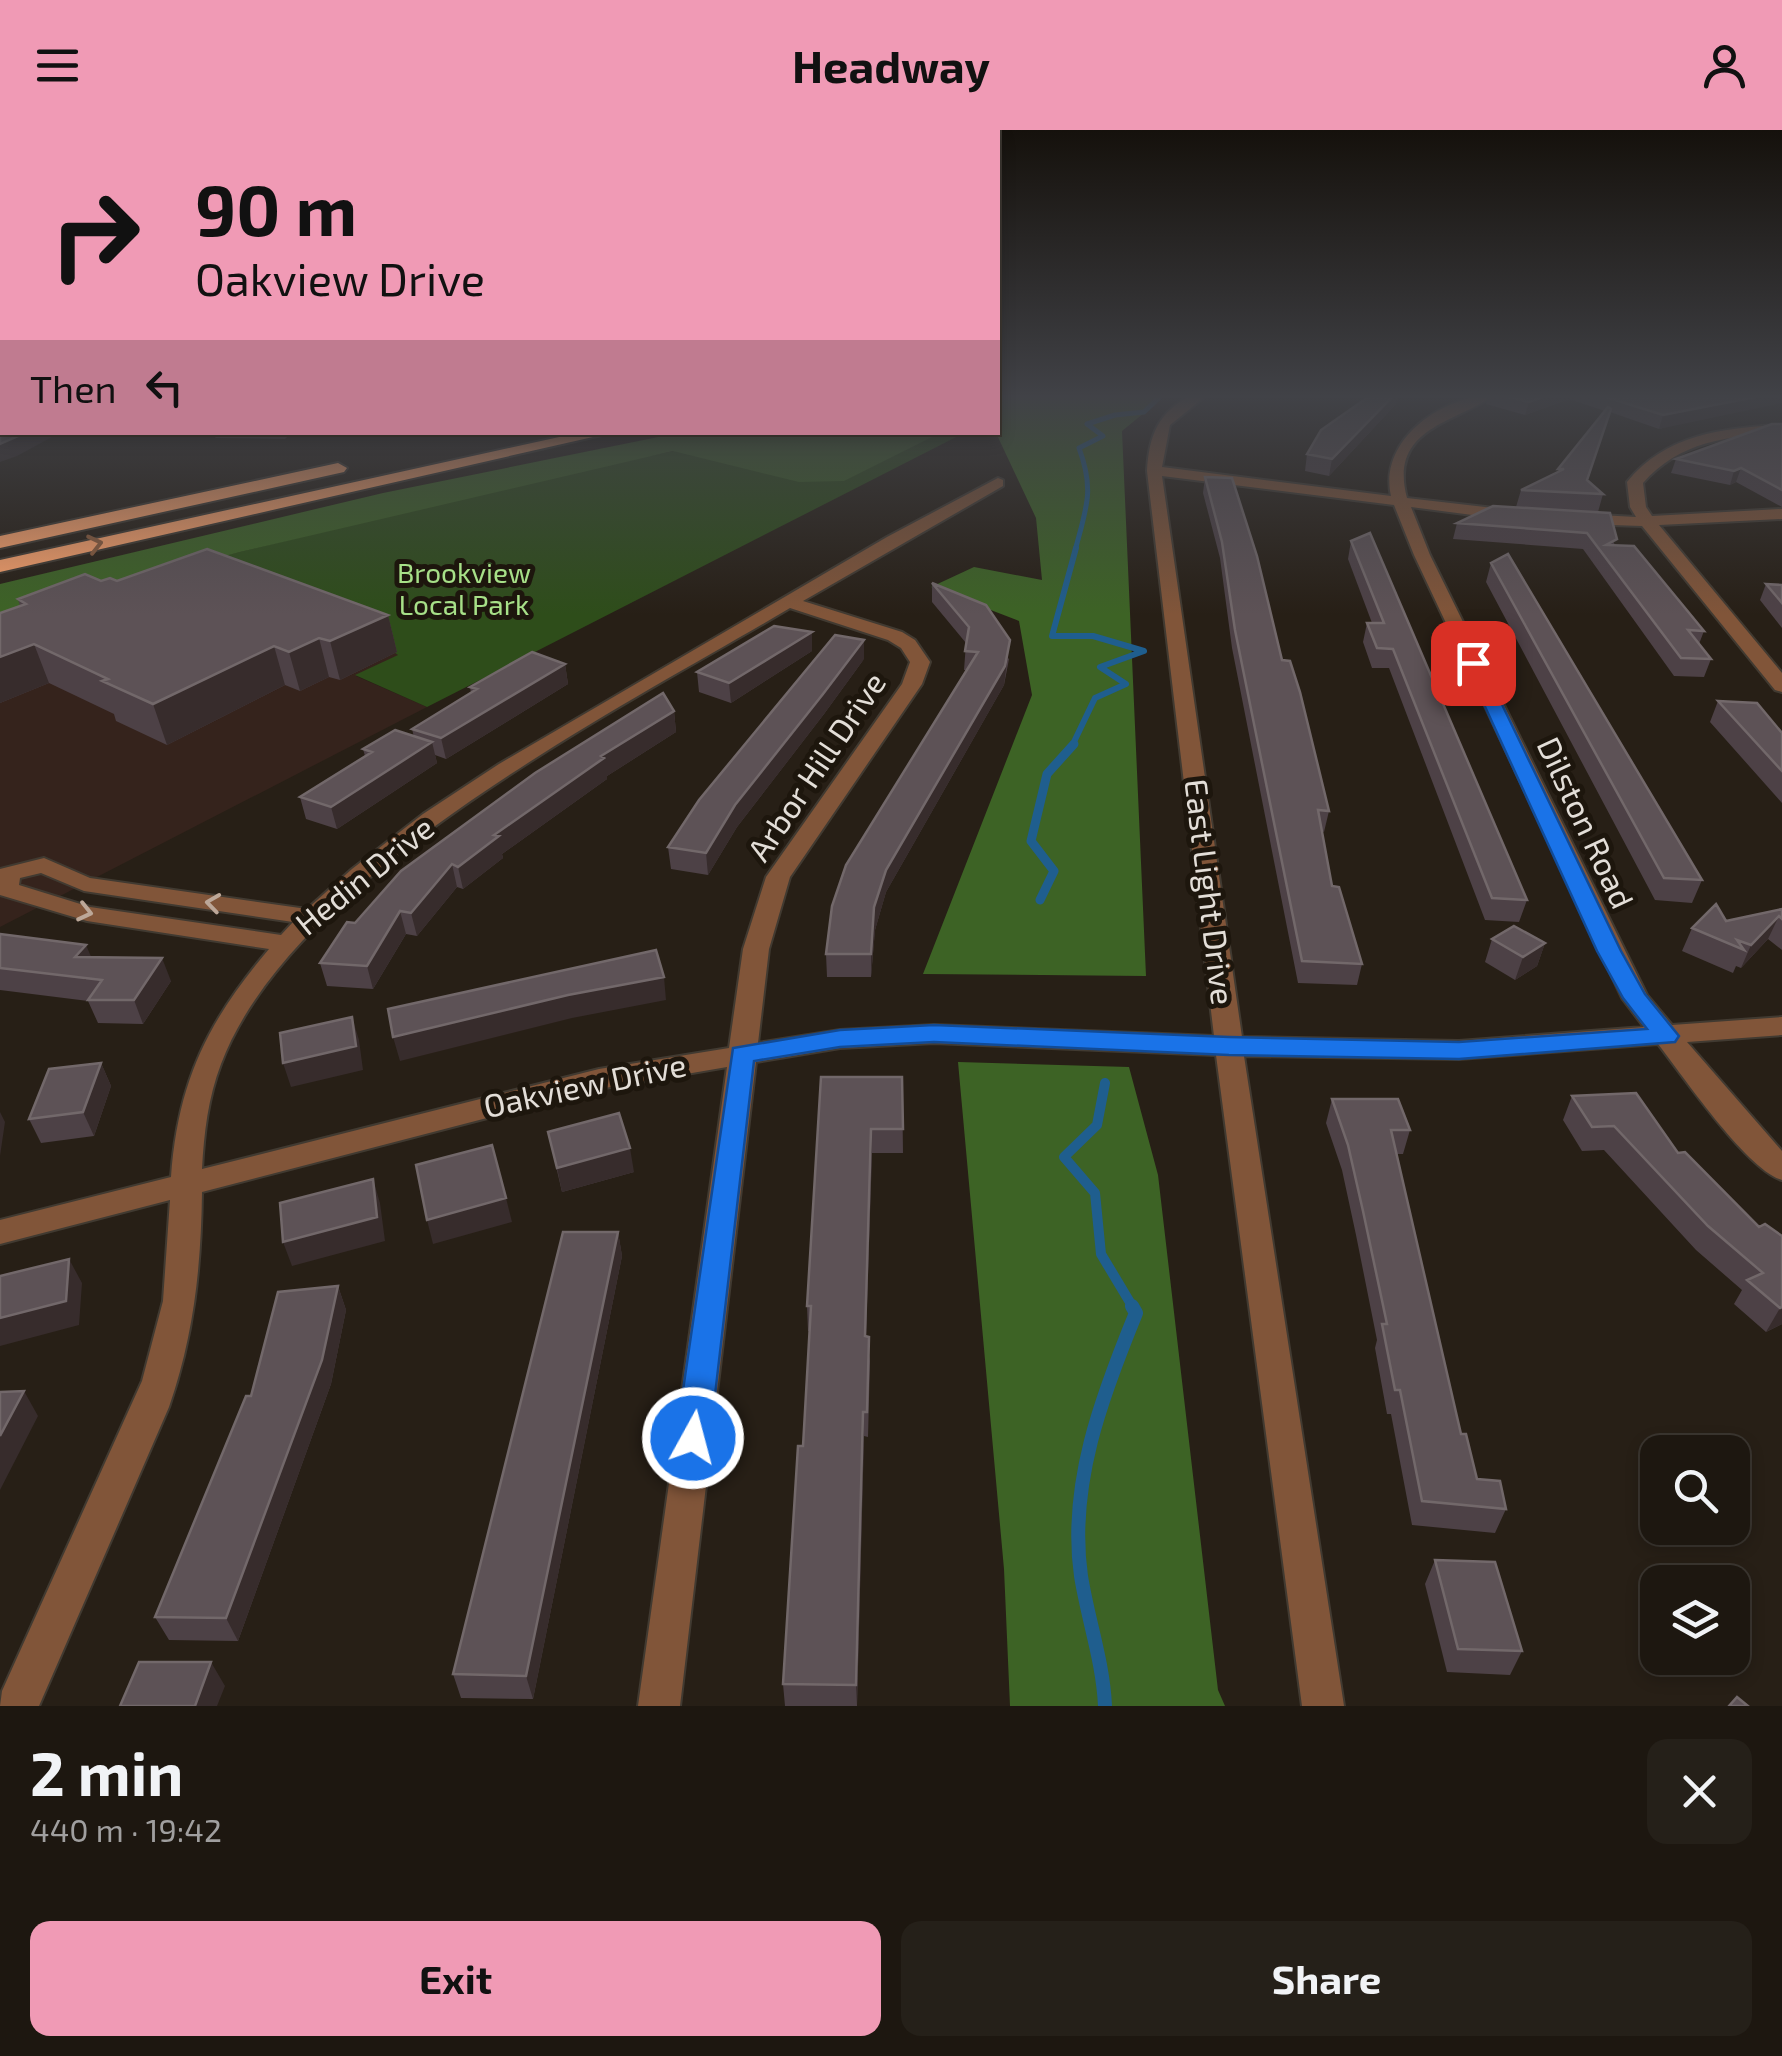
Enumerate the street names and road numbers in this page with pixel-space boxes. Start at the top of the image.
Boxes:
street label: Arbor Hill Drive [738,664,892,867]
street label: Dilston Road [1531,730,1643,914]
street label: East Light Drive [1178,777,1244,1007]
street label: Hedin Drive [287,807,440,942]
street label: Oakview Drive [480,1044,689,1124]

